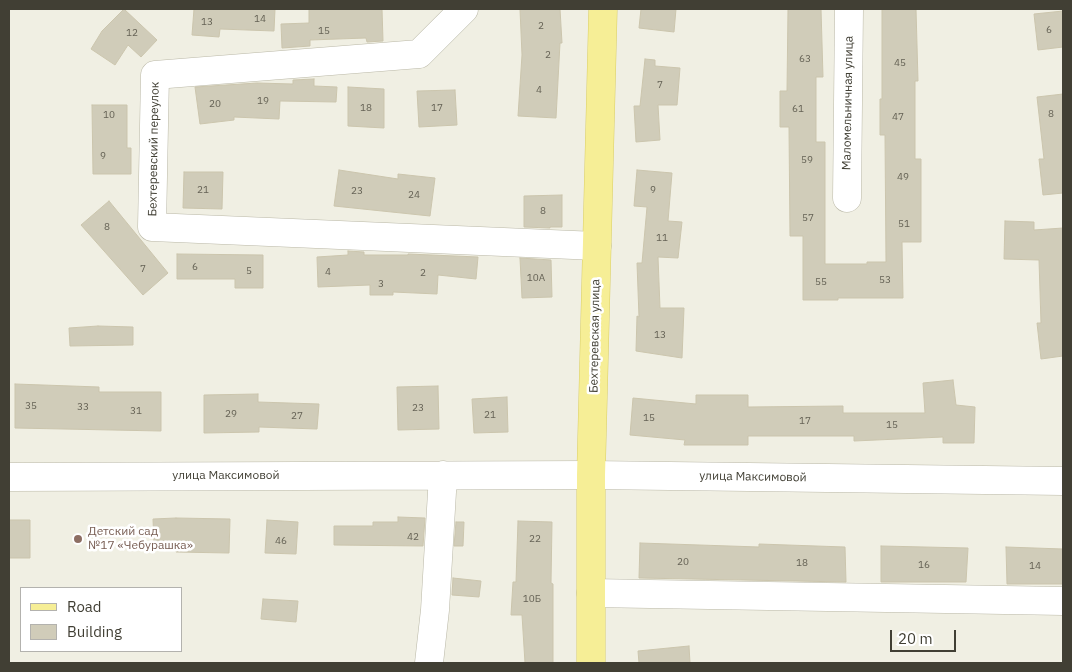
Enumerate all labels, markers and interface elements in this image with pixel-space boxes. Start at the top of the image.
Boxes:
house number: 14 [254,13,266,25]
house number: 13 [201,16,213,28]
house number: 2 [538,20,544,32]
house number: 6 [1046,24,1052,36]
house number: 15 [318,25,330,37]
house number: 12 [126,27,138,39]
street label: Маломельничная улица [840,36,856,170]
house number: 2 [545,49,551,61]
house number: 63 [799,53,811,65]
house number: 45 [894,57,906,69]
house number: 7 [657,79,663,91]
street label: Бехтеревский переулок [146,81,162,217]
house number: 4 [536,84,542,96]
house number: 19 [257,95,269,107]
house number: 20 [209,98,221,110]
house number: 18 [360,102,372,114]
house number: 17 [431,102,443,114]
house number: 61 [792,103,804,115]
house number: 8 [1048,108,1054,120]
house number: 10 [103,109,115,121]
house number: 47 [892,111,904,123]
house number: 9 [100,150,106,162]
house number: 59 [801,154,813,166]
house number: 49 [897,171,909,183]
house number: 21 [197,184,209,196]
house number: 9 [650,184,656,196]
house number: 23 [351,185,363,197]
house number: 24 [408,189,420,201]
house number: 8 [540,205,546,217]
house number: 57 [802,212,814,224]
house number: 51 [898,218,910,230]
house number: 8 [104,221,110,233]
house number: 11 [656,232,668,244]
house number: 6 [192,261,198,273]
house number: 7 [140,263,146,275]
house number: 5 [246,265,252,277]
house number: 4 [325,266,331,278]
house number: 2 [420,267,426,279]
house number: 10А [527,272,545,284]
house number: 53 [879,274,891,286]
house number: 55 [815,276,827,288]
house number: 3 [378,278,384,290]
street label: Бехтеревская улица [587,279,603,393]
house number: 13 [654,329,666,341]
house number: 35 [25,400,37,412]
house number: 33 [77,401,89,413]
house number: 23 [412,402,424,414]
house number: 31 [130,405,142,417]
house number: 29 [225,408,237,420]
house number: 21 [484,409,496,421]
house number: 27 [291,410,303,422]
house number: 15 [643,412,655,424]
house number: 17 [799,415,811,427]
house number: 15 [886,419,898,431]
street label: улица Максимовой [172,469,280,483]
street label: улица Максимовой [699,469,807,485]
place label: Детский сад №17 «Чебурашка» [88,525,193,553]
house number: 42 [407,531,419,543]
marker: Детский сад №17 «Чебурашка» [72,533,84,545]
house number: 22 [529,533,541,545]
house number: 46 [275,535,287,547]
house number: 20 [677,556,689,568]
house number: 18 [796,557,808,569]
house number: 16 [918,559,930,571]
house number: 14 [1029,560,1041,572]
legend [20,587,182,652]
house number: 10Б [523,593,541,605]
text: Road [67,597,102,616]
scale bar [892,620,958,652]
text: Building [67,622,122,641]
text: 20 m [898,629,933,648]

